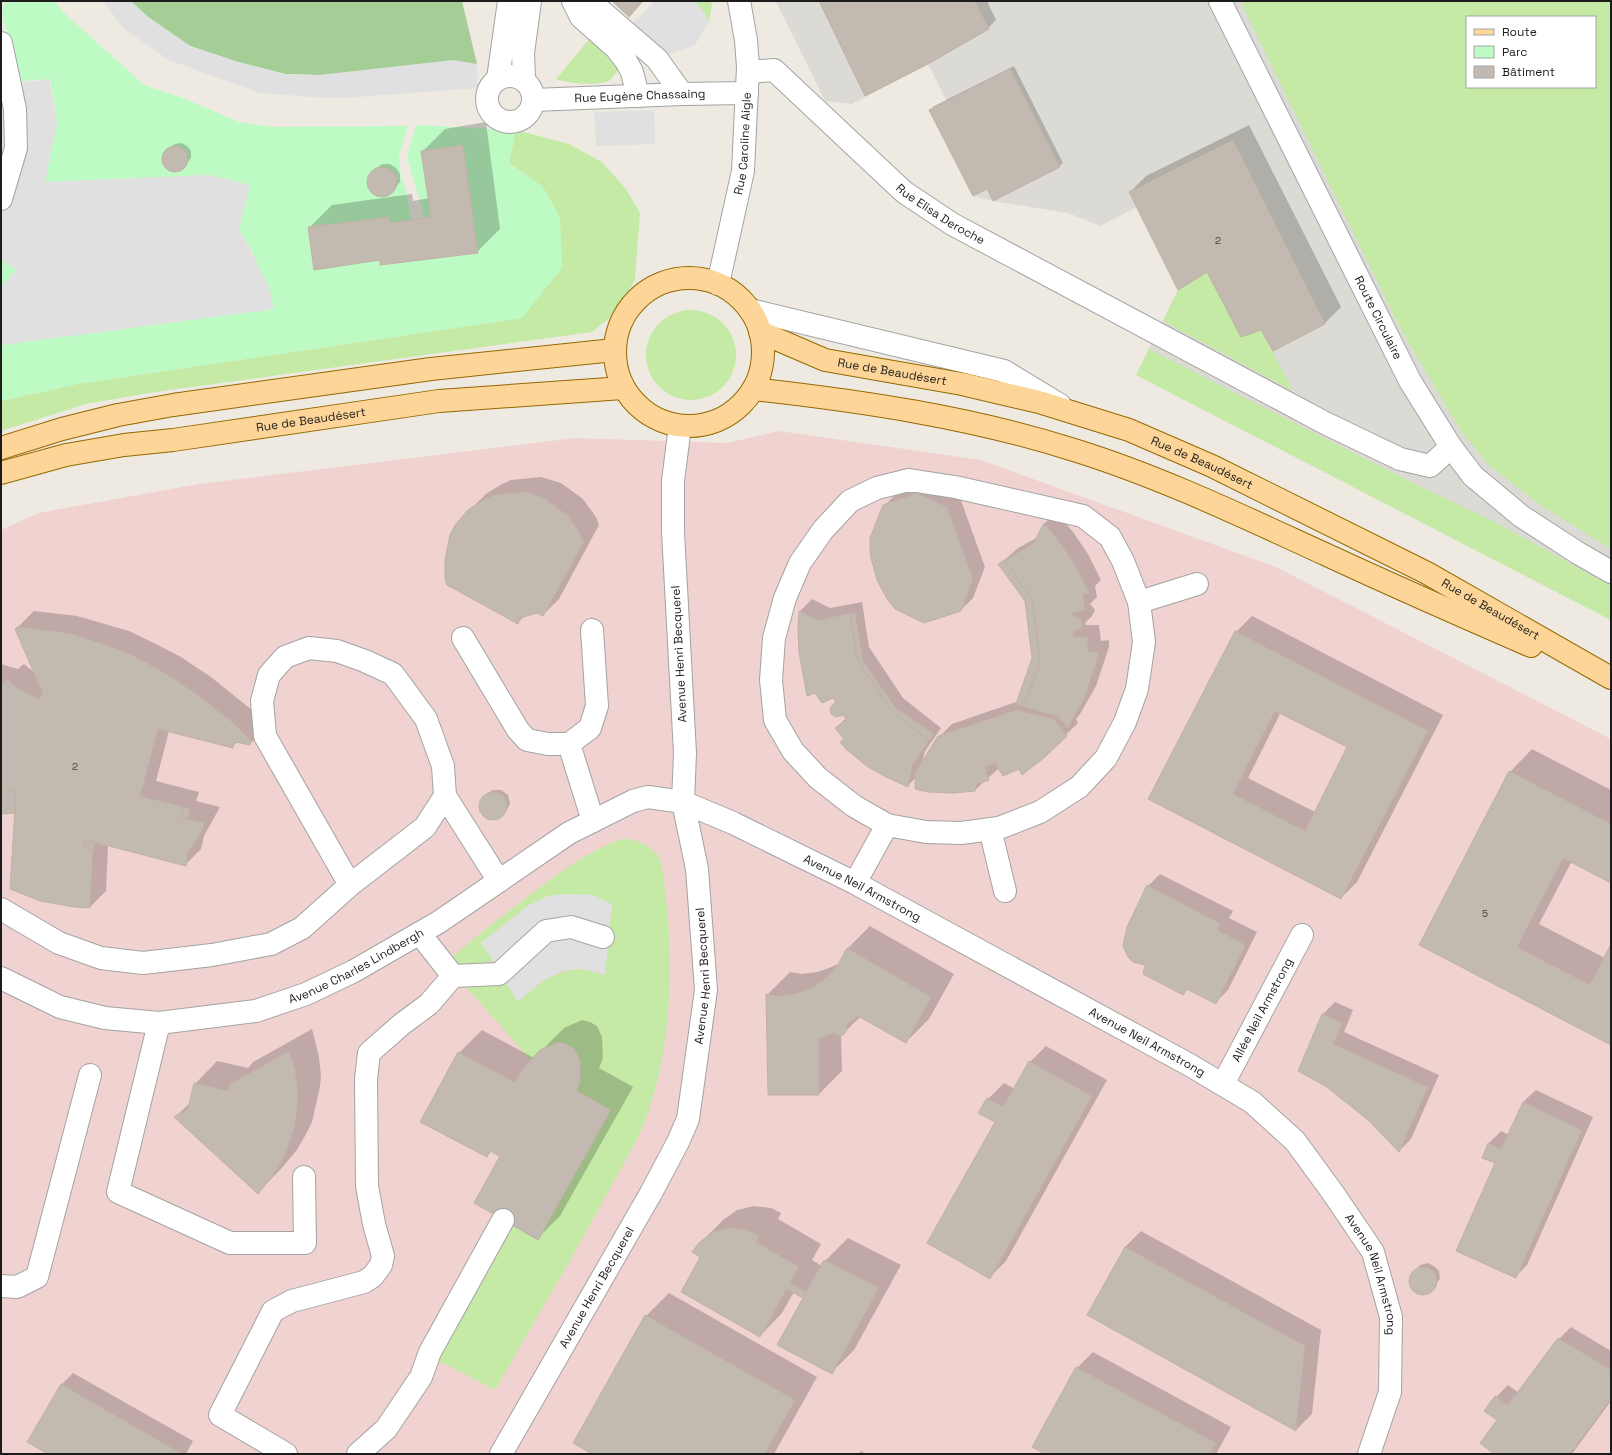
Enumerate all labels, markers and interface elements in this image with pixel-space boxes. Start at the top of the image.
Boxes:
legend [1466,16,1596,88]
text: Route [1502,24,1537,40]
text: Parc [1502,44,1527,60]
text: Bâtiment [1502,64,1555,80]
street label: Rue Eugène Chassaing [574,86,706,106]
street label: Rue Caroline Aigle [730,92,755,196]
street label: Rue Elisa Deroche [892,180,988,248]
house number: 2 [1215,234,1221,247]
street label: Route Circulaire [1351,273,1406,362]
street label: Rue de Beaudésert [836,354,948,389]
street label: Rue de Beaudésert [255,404,367,436]
street label: Rue de Beaudésert [1148,432,1256,493]
street label: Rue de Beaudésert [1439,575,1543,644]
street label: Avenue Henri Becquerel [667,585,691,723]
house number: 2 [72,760,78,773]
street label: Avenue Neil Armstrong [801,851,924,925]
street label: Avenue Henri Becquerel [691,907,714,1045]
house number: 5 [1482,907,1488,920]
street label: Avenue Charles Lindbergh [286,925,427,1007]
street label: Allée Neil Armstrong [1228,955,1297,1065]
street label: Avenue Neil Armstrong [1086,1004,1208,1080]
street label: Avenue Neil Armstrong [1341,1210,1400,1335]
street label: Avenue Henri Becquerel [556,1224,638,1351]

